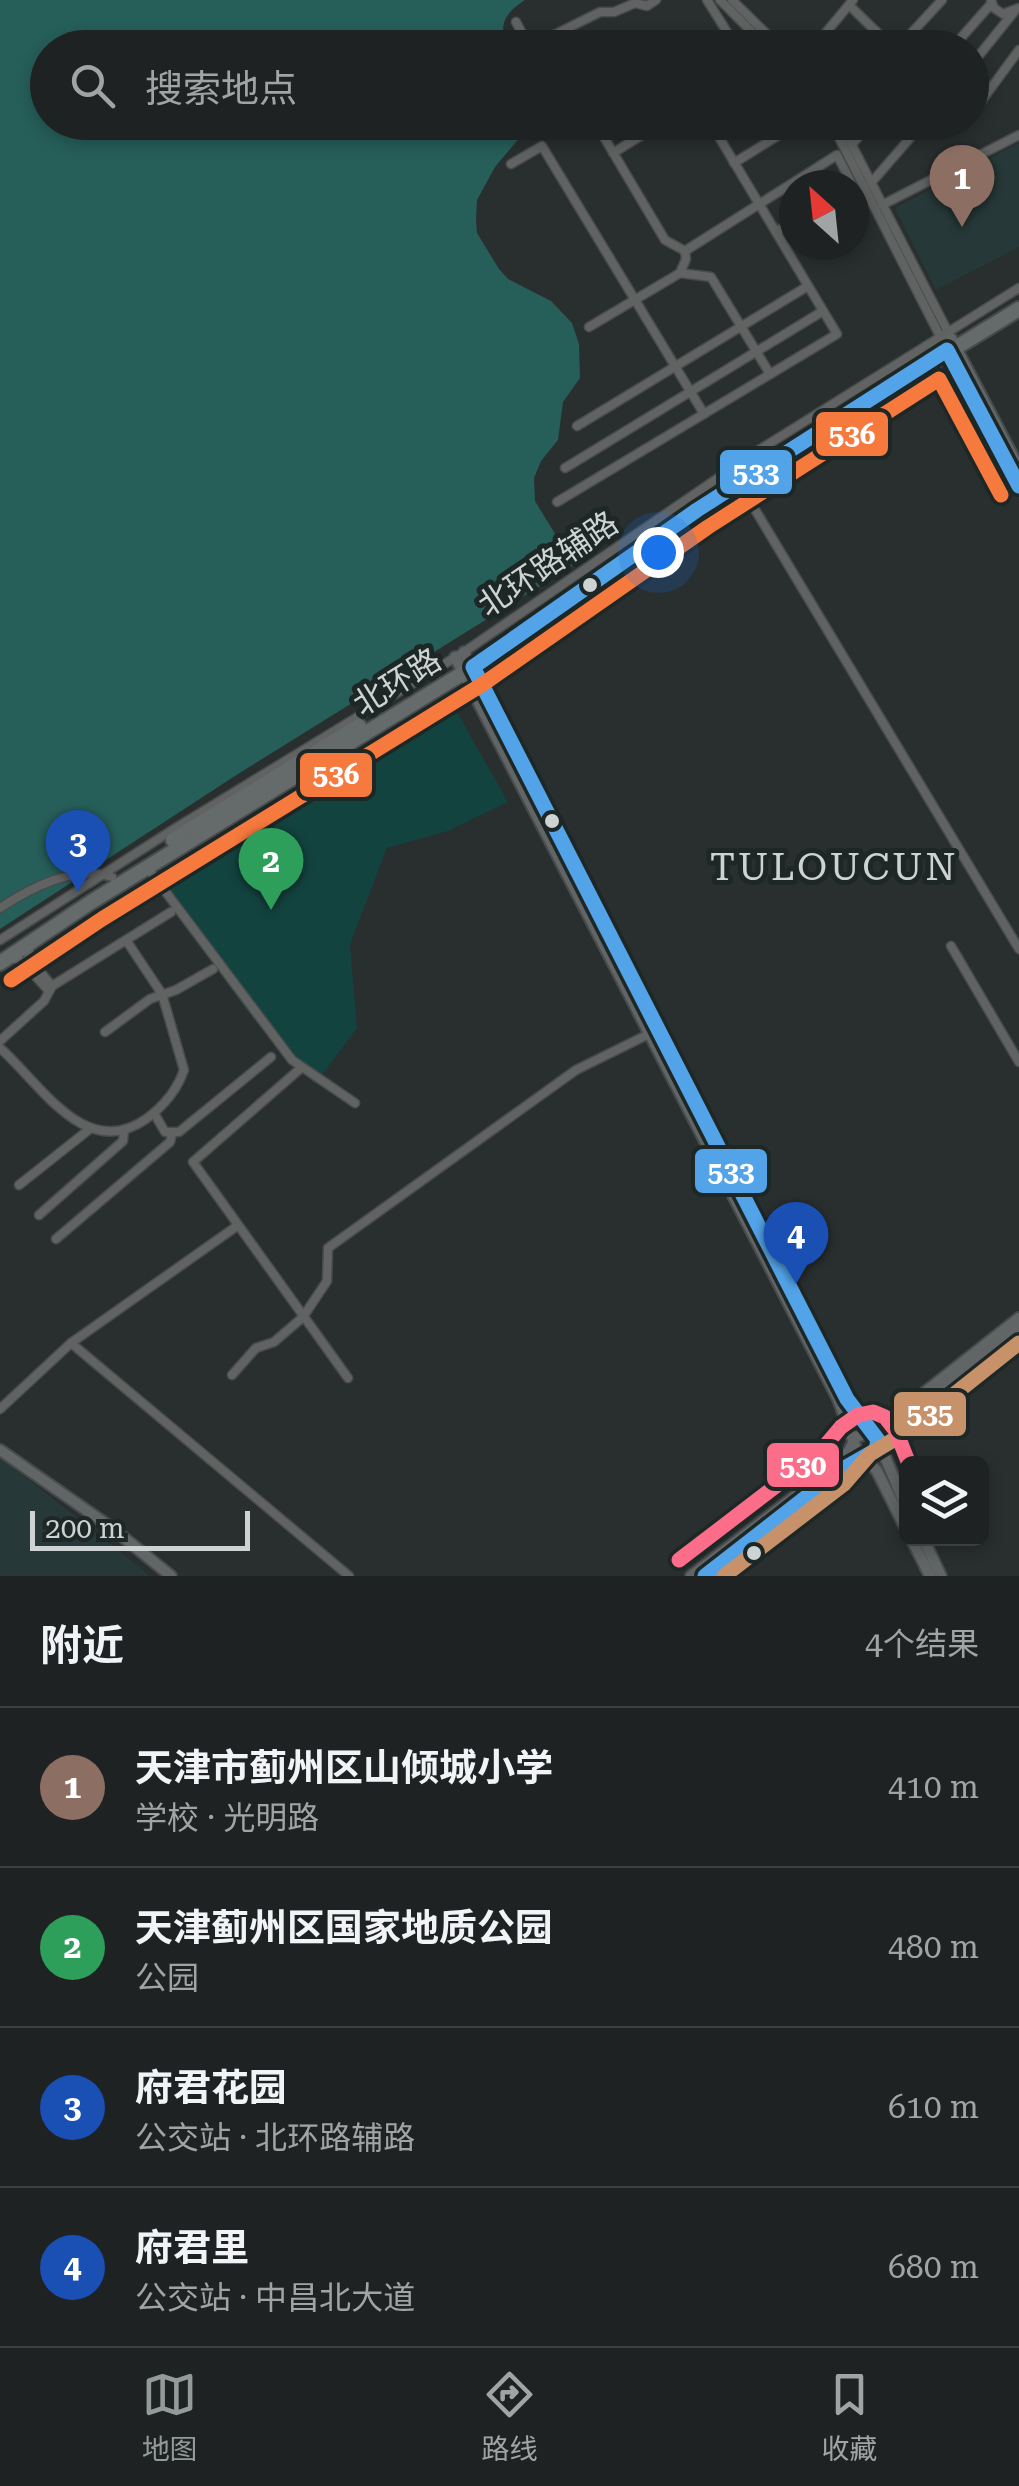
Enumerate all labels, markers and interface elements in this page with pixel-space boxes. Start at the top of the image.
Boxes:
search box [30,30,989,140]
icon: search [65,58,120,113]
text: 搜索地点 [145,67,297,111]
pin: 1 [930,144,994,227]
north arrow [779,170,869,260]
line badge: 536 [814,410,890,458]
text: 536 [828,418,876,451]
line badge: 533 [718,448,794,496]
text: 533 [732,456,780,489]
street label: 北环路辅路 [471,504,625,624]
your location [633,527,684,578]
unlabelled marker [580,575,600,595]
street label: 北环路 [346,640,448,724]
line badge: 536 [298,751,374,799]
text: 536 [312,758,360,791]
pin: 3 [46,810,110,892]
unlabelled marker [542,811,562,831]
pin: 2 [238,828,304,910]
district label: TULOUCUN [710,845,958,889]
line badge: 533 [693,1147,769,1195]
text: 533 [707,1155,755,1188]
pin: 4 [764,1202,828,1284]
line badge: 535 [892,1390,968,1438]
text: 535 [906,1397,954,1430]
line badge: 530 [765,1441,841,1489]
text: 530 [779,1449,827,1482]
map controls [899,1456,989,1546]
button: layers [899,1456,989,1546]
scale bar [30,1506,250,1550]
text: 200 m [45,1512,125,1545]
unlabelled marker [744,1543,764,1563]
text: 附近 [40,1621,124,1670]
text: 4个结果 [865,1625,979,1663]
text: 天津市蓟州区山倾城小学 [135,1746,553,1790]
text: 1 [64,1768,81,1806]
text: 410 m [888,1768,979,1806]
text: 学校 · 光明路 [135,1799,319,1837]
text: 天津蓟州区国家地质公园 [135,1906,553,1950]
text: 2 [64,1928,81,1966]
text: 480 m [888,1928,979,1966]
text: 公园 [135,1959,199,1997]
text: 府君花园 [135,2066,287,2110]
text: 3 [64,2088,81,2126]
text: 610 m [888,2088,979,2126]
text: 公交站 · 北环路辅路 [135,2119,415,2157]
text: 府君里 [135,2226,249,2270]
text: 4 [64,2248,81,2286]
text: 680 m [888,2248,979,2286]
text: 公交站 · 中昌北大道 [135,2279,415,2317]
tab: 地图 [142,2367,198,2467]
tab: 路线 [481,2367,537,2467]
tab: 收藏 [821,2367,877,2467]

